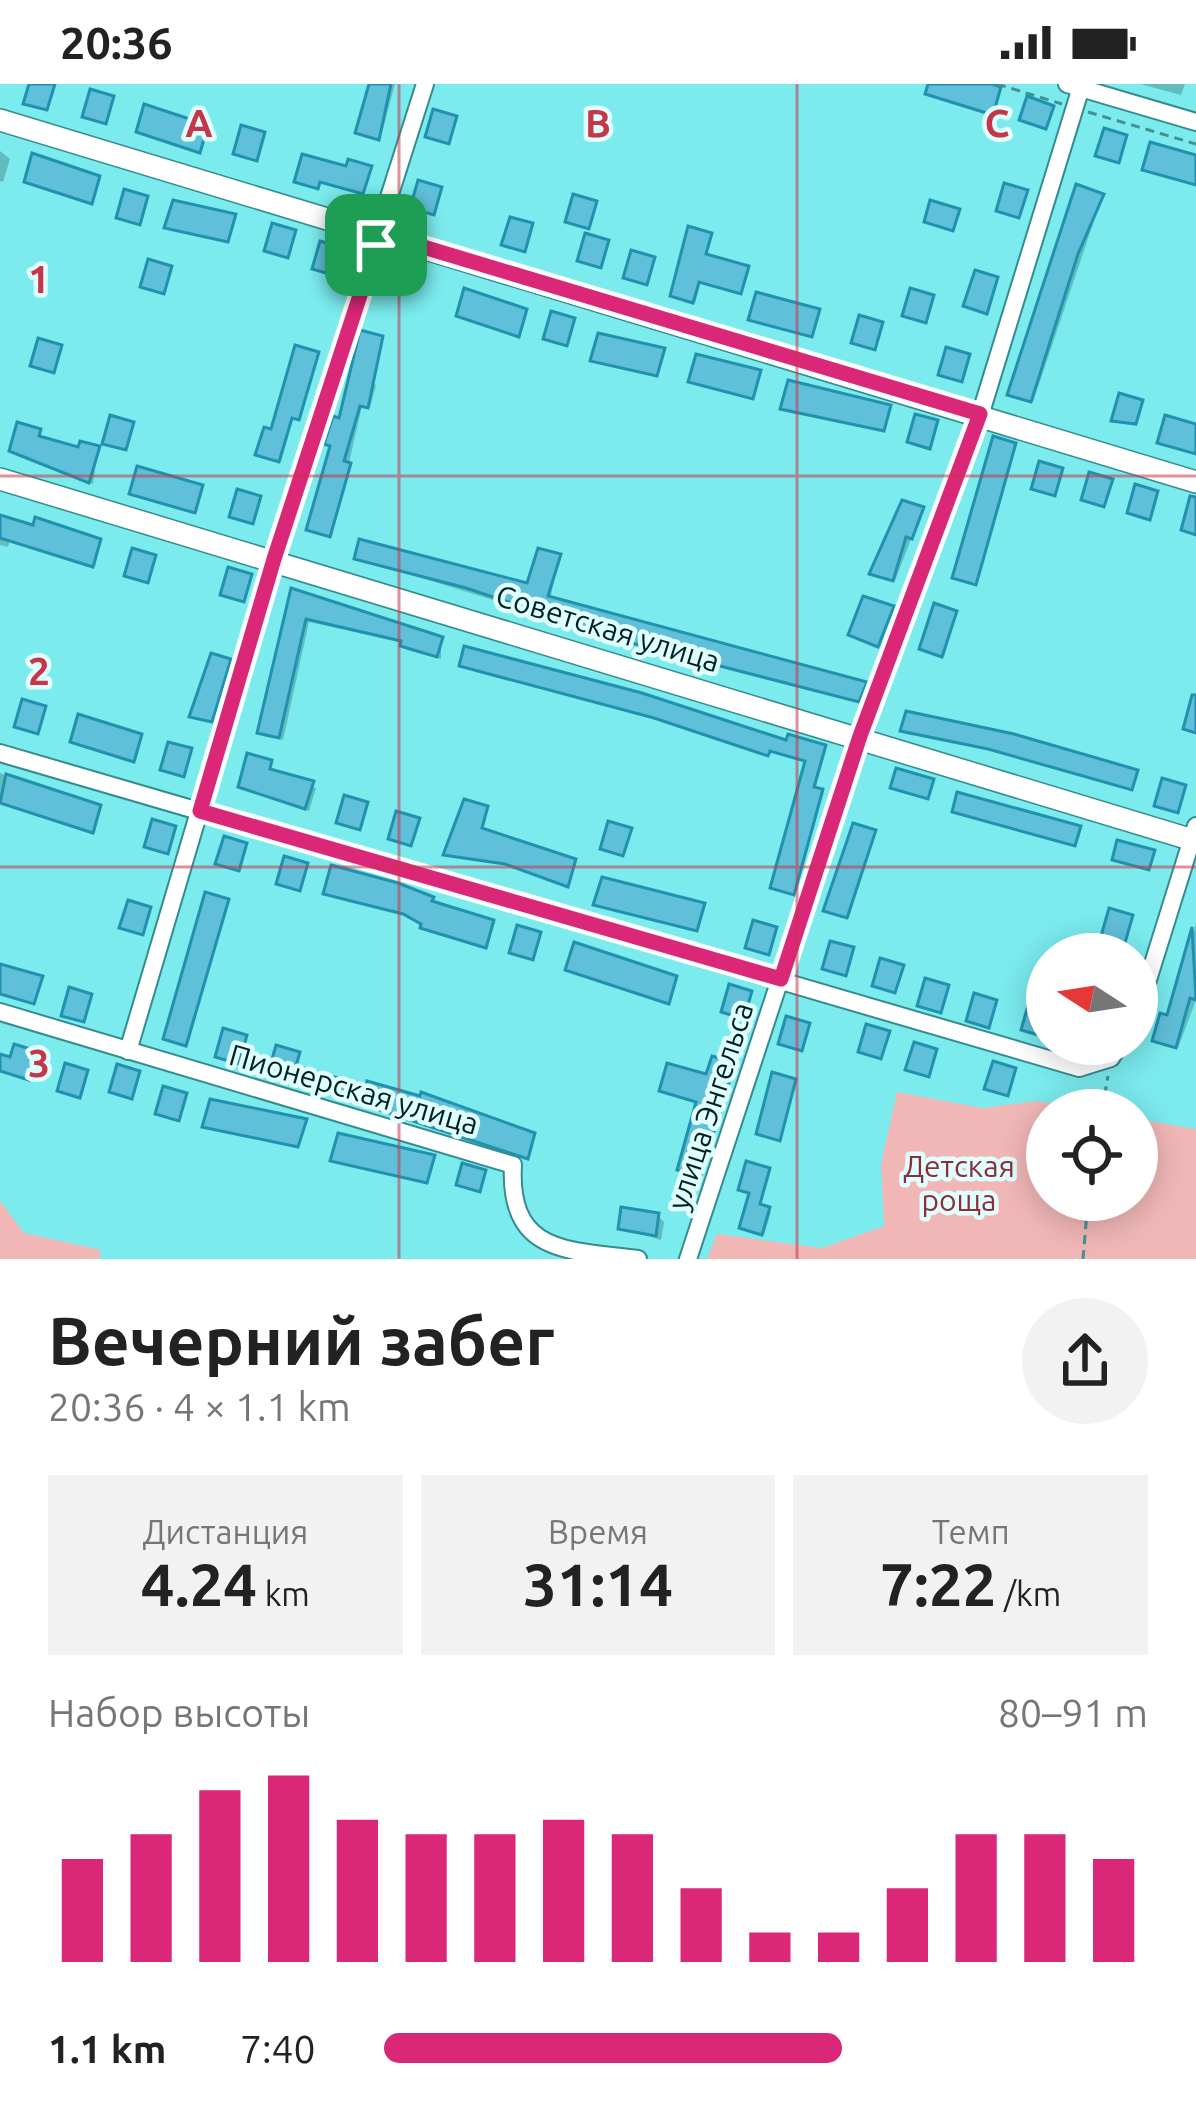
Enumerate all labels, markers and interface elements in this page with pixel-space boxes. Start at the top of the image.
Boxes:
text: 20:36 [60,17,173,68]
text: A [185,101,213,144]
text: B [585,101,611,144]
text: C [985,101,1010,144]
pin [325,194,427,296]
icon: arrive [343,212,409,278]
text: 1 [28,257,50,300]
street label: Советская улица [492,578,724,678]
text: 2 [28,649,50,692]
north arrow [1026,933,1158,1065]
map controls [1026,933,1158,1221]
street label: улица Энгельса [660,998,760,1214]
street label: Пионерская улица [226,1037,482,1141]
text: 3 [28,1041,50,1084]
button: locate [1026,1089,1158,1221]
park label: Детская роща [903,1149,1015,1217]
button: share [1022,1298,1148,1424]
text: Вечерний забег [48,1303,554,1377]
text: 20:36 · 4 × 1.1 km [48,1385,351,1428]
text: Дистанция [142,1513,308,1550]
text: Время [548,1513,648,1550]
text: Темп [932,1513,1010,1550]
text: 4.24 [141,1550,257,1617]
text: 31:14 [523,1550,673,1617]
text: 7:22 [880,1550,996,1617]
text: km [257,1575,310,1612]
text: /km [996,1575,1061,1612]
text: Набор высоты [48,1691,310,1734]
text: 80–91 m [998,1691,1148,1734]
text: 1.1 km [48,2027,166,2070]
text: 7:40 [240,2027,316,2070]

